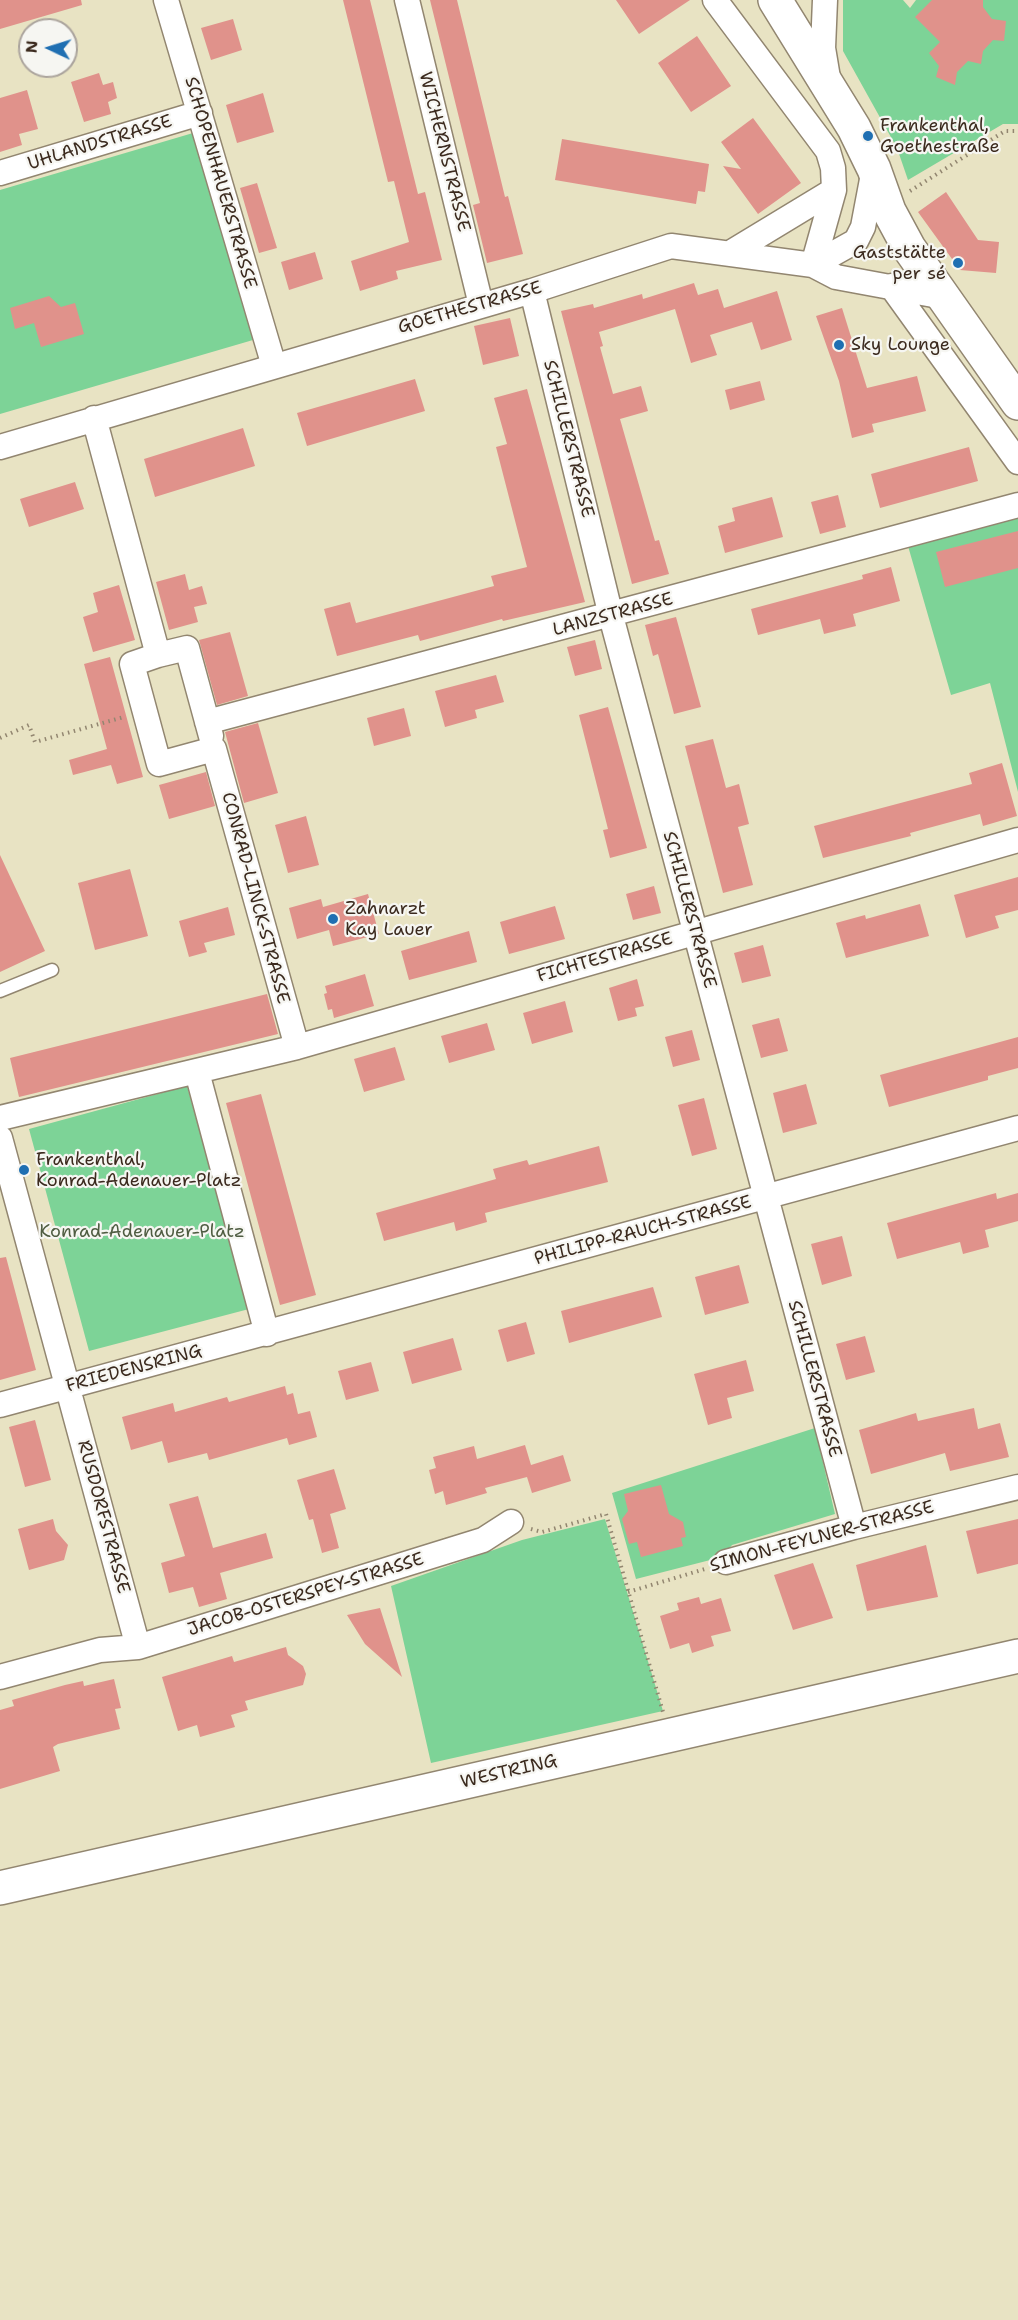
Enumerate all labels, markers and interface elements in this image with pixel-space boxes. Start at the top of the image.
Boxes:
north arrow [18,18,78,78]
text: N [21,40,42,54]
street label: WICHERNSTRASSE [414,70,474,234]
street label: SCHOPENHAUERSTRASSE [179,74,261,292]
street label: UHLANDSTRASSE [25,111,175,175]
place label: Frankenthal, Goethestraße [880,115,1000,158]
marker: Frankenthal, Goethestraße [861,129,875,143]
place label: Gaststätte per sé [853,242,946,284]
marker: Gaststätte per sé [951,256,965,270]
street label: GOETHESTRASSE [396,277,544,339]
place label: Sky Lounge [851,334,950,356]
marker: Sky Lounge [832,338,846,352]
street label: SCHILLERSTRASSE [538,358,598,520]
street label: LANZSTRASSE [551,589,675,641]
street label: CONRAD-LINCK-STRASSE [216,790,294,1006]
street label: SCHILLERSTRASSE [658,829,720,991]
place label: Zahnarzt Kay Lauer [345,898,433,940]
marker: Zahnarzt Kay Lauer [326,912,340,926]
street label: FICHTESTRASSE [535,928,675,988]
place label: Frankenthal, Konrad-Adenauer-Platz [36,1149,241,1192]
marker: Frankenthal, Konrad-Adenauer-Platz [17,1163,31,1177]
street label: PHILIPP-RAUCH-STRASSE [532,1192,754,1270]
park label: Konrad-Adenauer-Platz [39,1221,245,1243]
street label: SCHILLERSTRASSE [783,1298,845,1460]
street label: FRIEDENSRING [64,1340,204,1398]
street label: RUSDORFSTRASSE [72,1438,134,1596]
street label: SIMON-FEYLNER-STRASSE [708,1497,936,1577]
street label: JACOB-OSTERSPEY-STRASSE [185,1549,427,1641]
street label: WESTRING [459,1750,559,1794]

